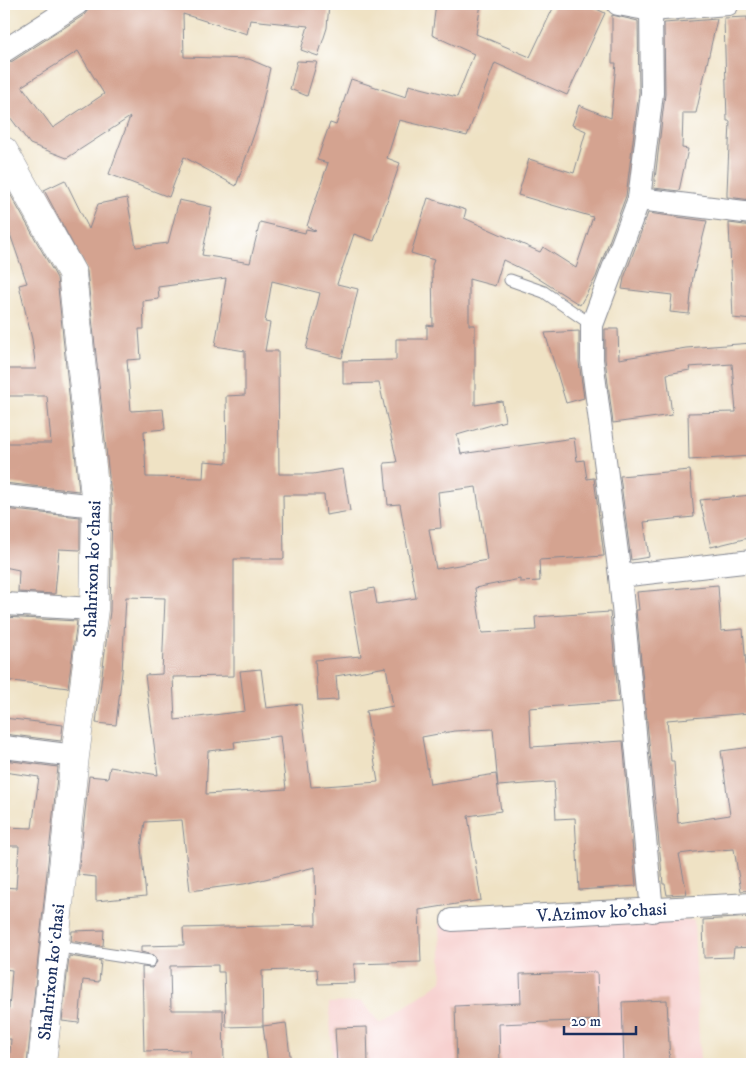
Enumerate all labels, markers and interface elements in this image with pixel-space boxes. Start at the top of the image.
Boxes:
street label: Shahrixon koʻchasi [80,500,106,638]
street label: V.Azimov ko'chasi [535,899,667,928]
street label: Shahrixon koʻchasi [34,903,70,1041]
scale bar [564,1003,636,1035]
text: 20 m [571,1012,601,1031]

